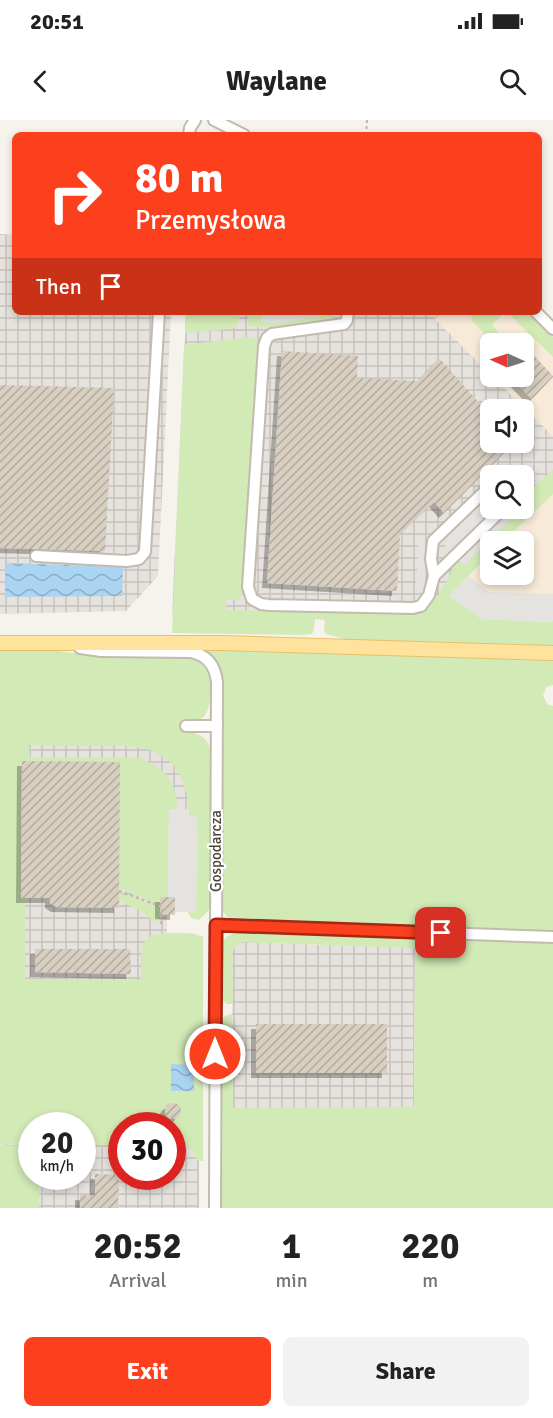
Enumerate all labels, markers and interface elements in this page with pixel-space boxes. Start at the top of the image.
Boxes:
text: 20:51 [30,8,84,35]
icon: back [24,65,57,98]
text: Waylane [226,65,327,98]
icon: search [496,65,529,98]
text: 80 m [135,153,224,204]
icon: right [36,156,114,234]
text: Przemysłowa [135,204,286,237]
icon: arrive [94,270,127,303]
text: Then [36,273,82,300]
north arrow [480,333,534,387]
map controls [480,333,534,585]
button: sound [480,399,534,453]
button: search [480,465,534,519]
button: layers [480,531,534,585]
street label: Gospodarcza [207,810,225,892]
pin [415,907,466,958]
icon: arrive [424,916,457,949]
position arrow [183,1022,247,1086]
speed limit sign: 30 [108,1112,186,1190]
text: 20 [41,1125,73,1162]
text: km/h [40,1157,74,1175]
text: 20:52 [94,1224,182,1269]
text: 1 [282,1224,301,1269]
text: 220 [401,1224,459,1269]
text: Arrival [109,1268,166,1293]
text: min [275,1268,308,1293]
text: m [422,1268,438,1293]
button: Exit [24,1337,271,1406]
button: Share [283,1337,529,1406]

